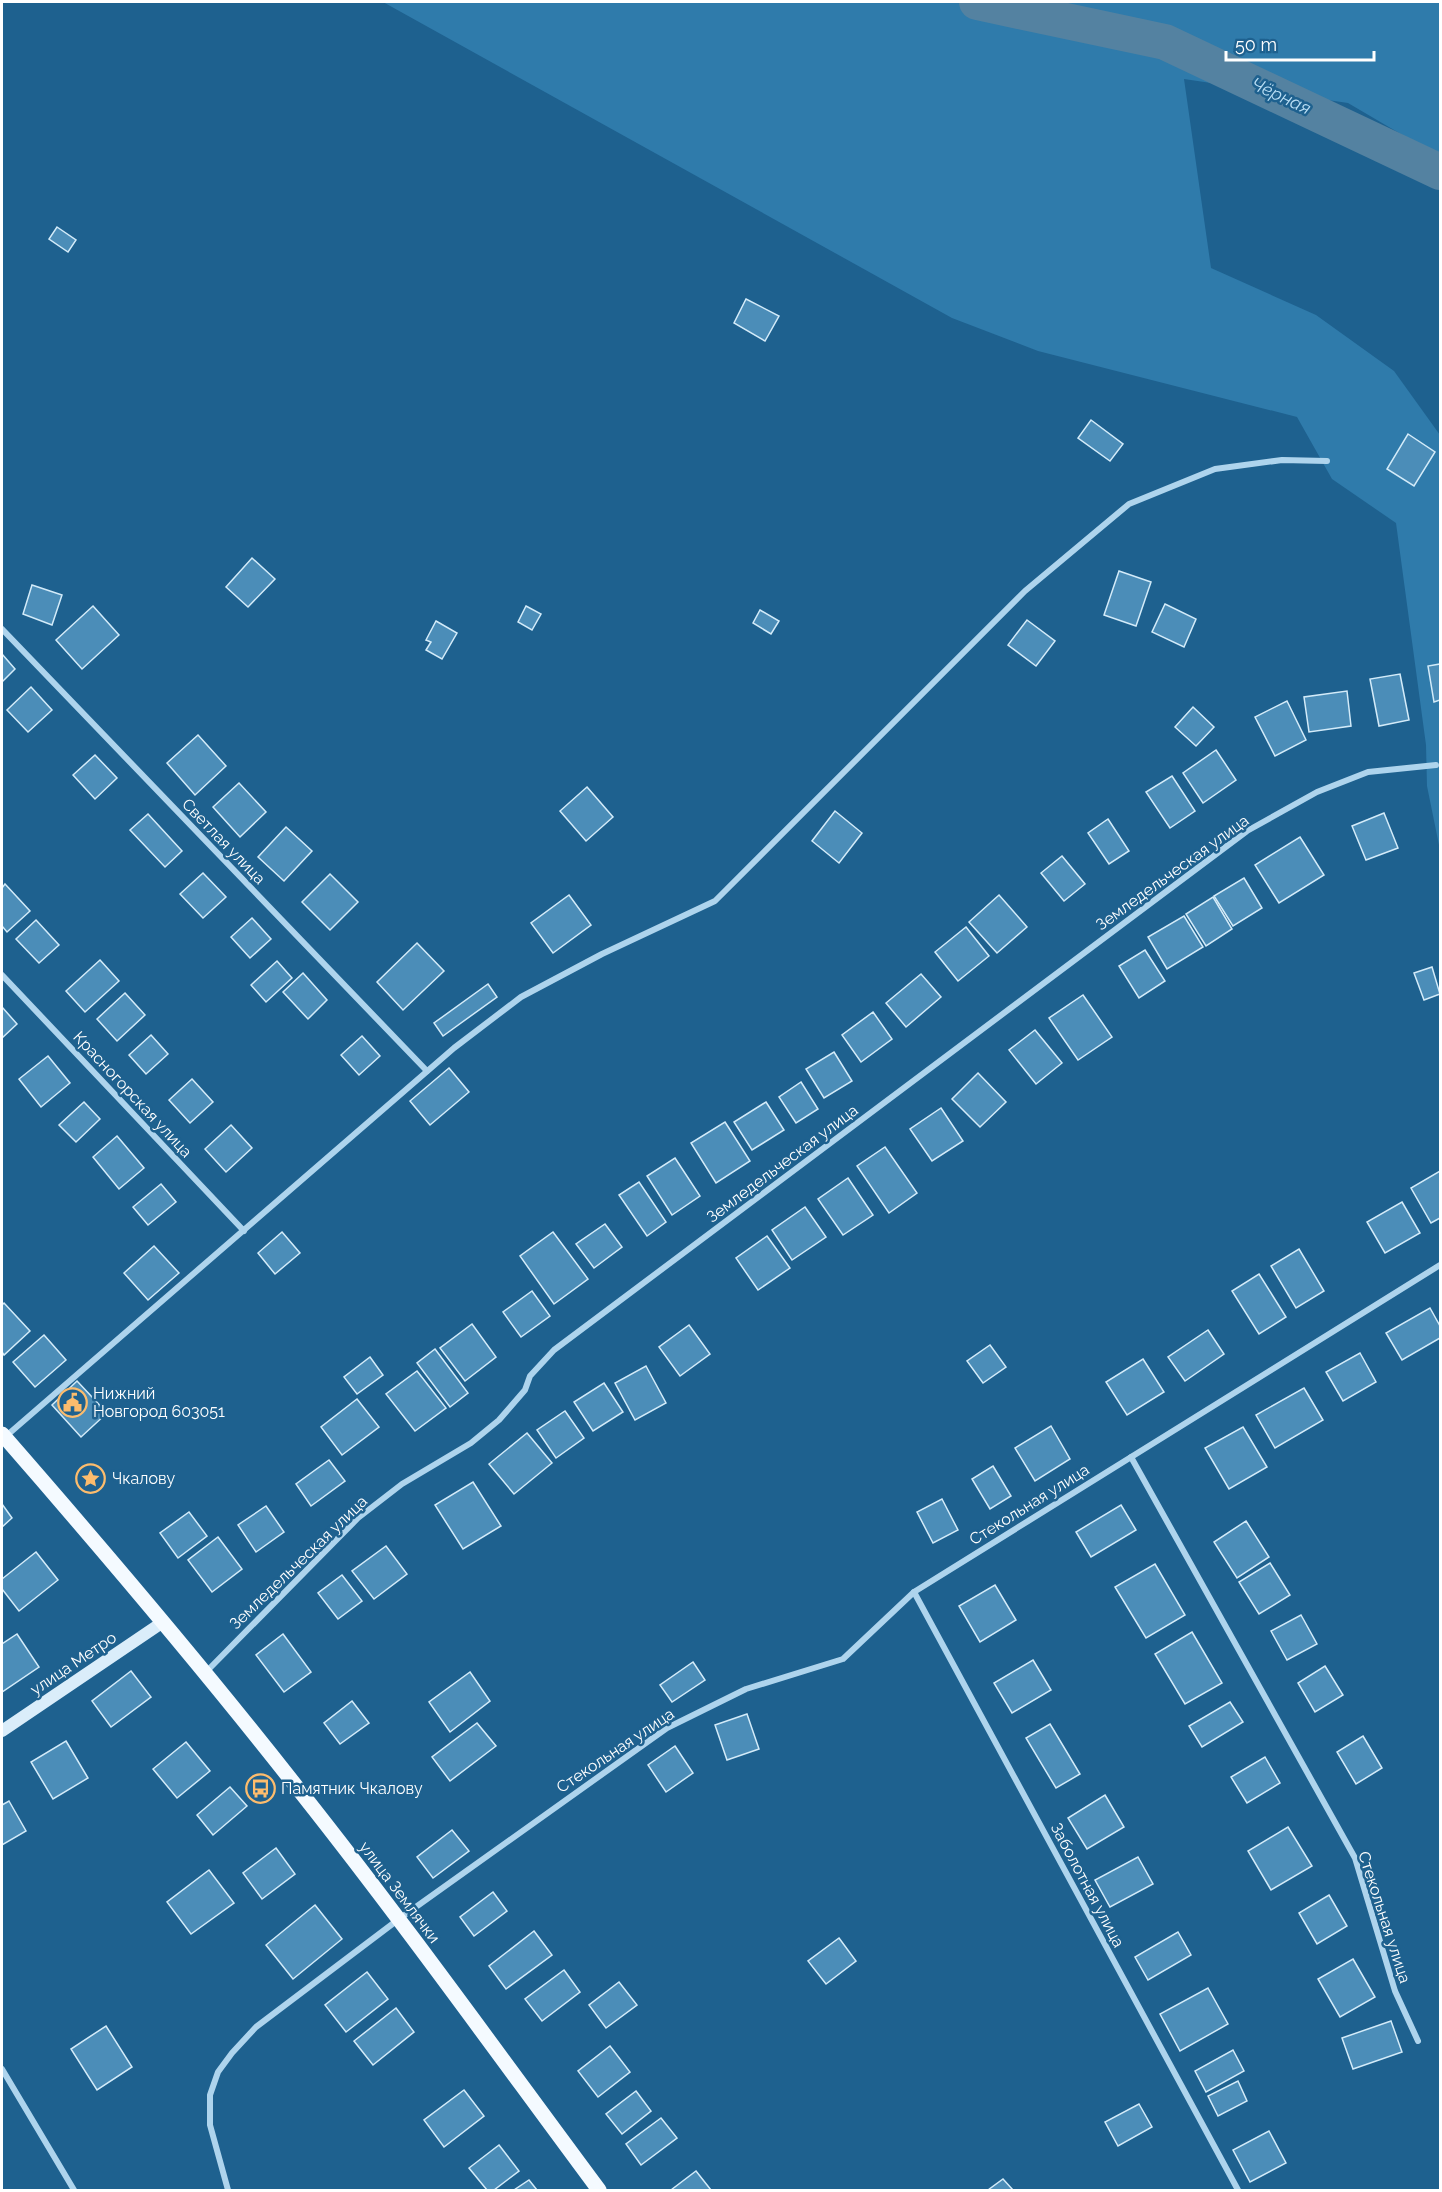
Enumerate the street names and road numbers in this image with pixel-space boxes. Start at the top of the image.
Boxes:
street label: Светлая улица [178,795,269,888]
street label: Земледельческая улица [1092,811,1252,934]
street label: Красногорская улица [69,1027,196,1161]
street label: Земледельческая улица [703,1100,862,1226]
street label: Стекольная улица [966,1460,1093,1549]
street label: Земледельческая улица [226,1492,371,1633]
street label: улица Метро [27,1628,120,1699]
street label: Стекольная улица [553,1704,678,1797]
street label: Заболотная улица [1047,1820,1128,1951]
street label: улица Землячки [355,1838,444,1947]
street label: Стекольная улица [1354,1849,1415,1986]

